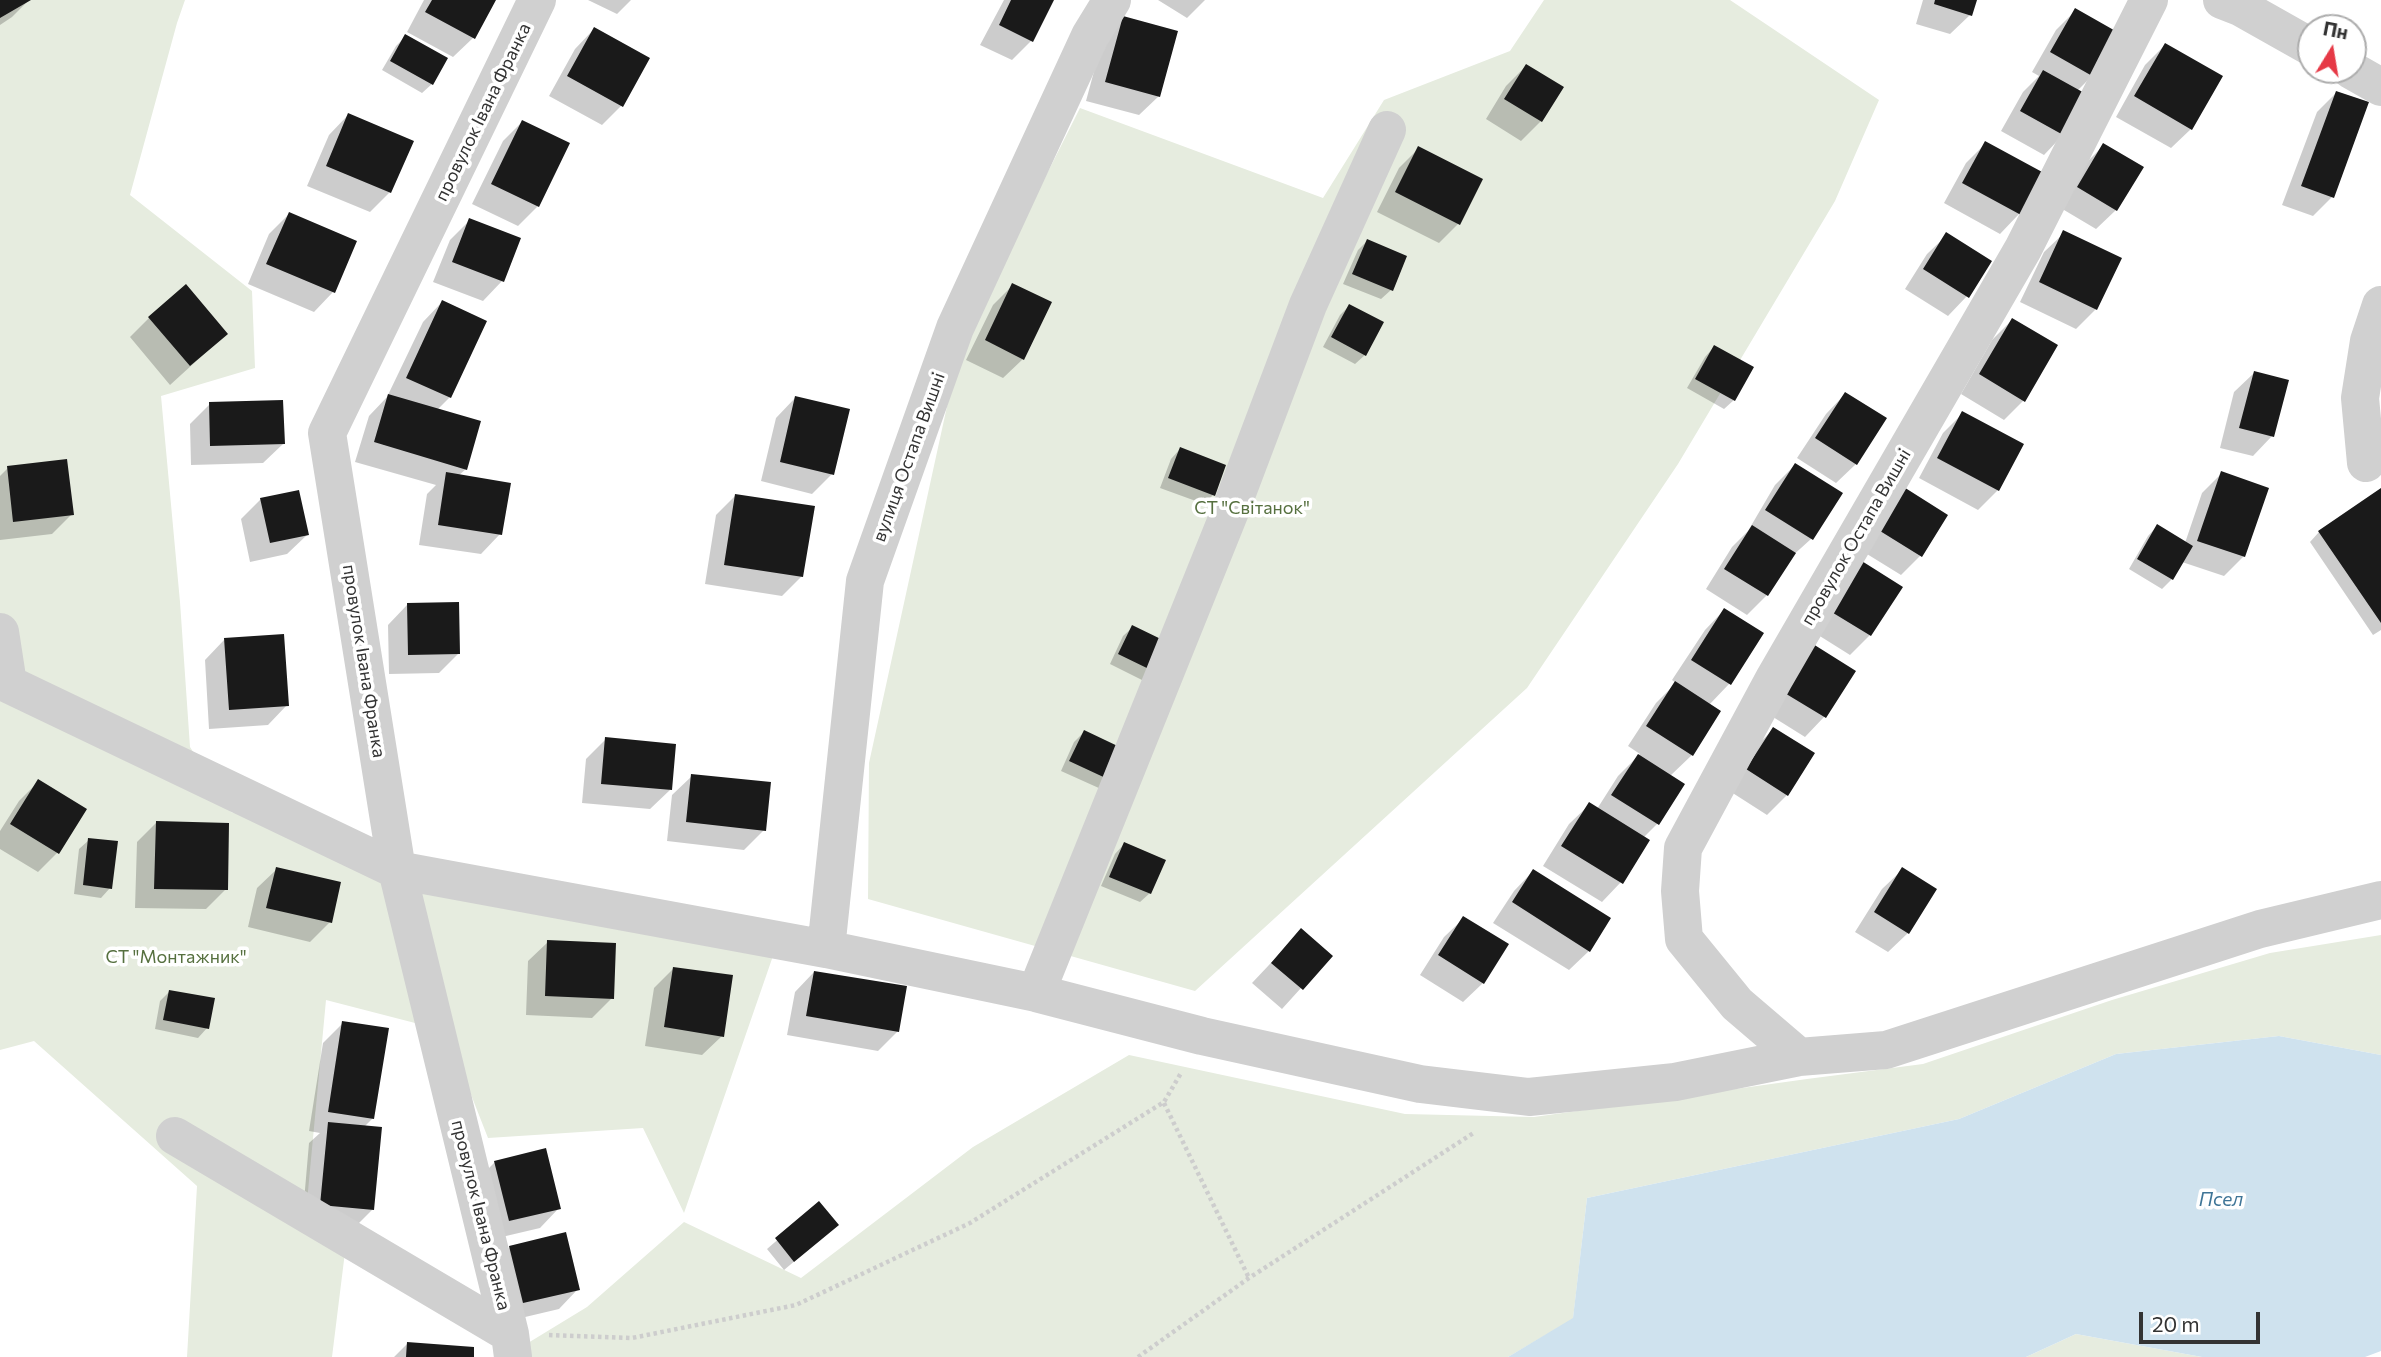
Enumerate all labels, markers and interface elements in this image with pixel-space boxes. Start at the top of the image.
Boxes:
north arrow [2297,14,2367,84]
text: Пн [2321,16,2350,44]
street label: провулок Івана Франка [430,19,536,205]
street label: вулиця Остапа Вишні [868,369,950,545]
street label: провулок Остапа Вишні [1797,445,1915,629]
park label: СТ "Світанок" [1194,497,1310,519]
street label: провулок Івана Франка [338,563,390,759]
park label: СТ "Монтажник" [105,946,247,968]
street label: провулок Івана Франка [447,1118,515,1312]
water label: Псел [2199,1189,2243,1211]
scale bar [2143,1298,2264,1342]
text: 20 m [2152,1311,2200,1336]

